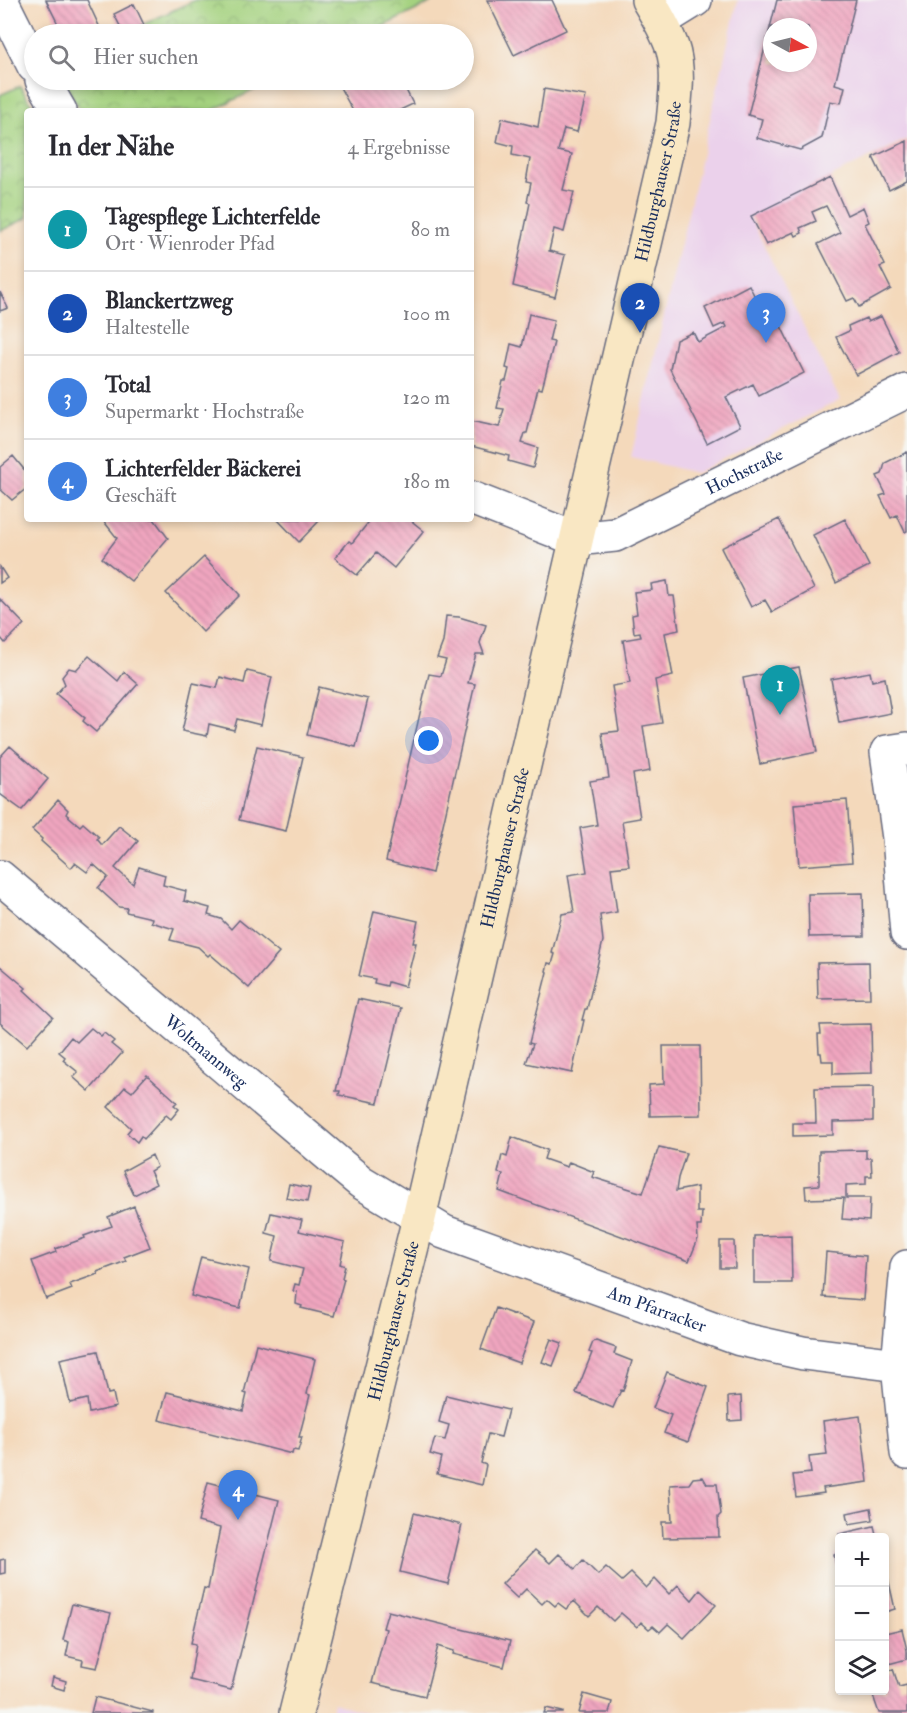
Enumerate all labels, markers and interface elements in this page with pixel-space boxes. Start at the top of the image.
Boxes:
north arrow [763,18,817,72]
search box [24,24,474,90]
icon: search [45,41,78,74]
text: Hier suchen [93,43,199,71]
street label: Hildburghauser Straße [630,100,687,264]
text: In der Nähe [48,131,174,163]
text: 4 Ergebnisse [348,135,450,160]
text: Tagespflege Lichterfelde [105,203,320,231]
text: 1 [64,217,71,242]
text: 80 m [411,217,450,242]
text: Ort · Wienroder Pfad [105,231,275,256]
pin: 2 [620,284,660,333]
text: Blanckertzweg [105,287,233,315]
pin: 3 [746,294,786,343]
text: 2 [62,301,73,326]
text: 100 m [403,301,450,326]
text: Haltestelle [105,315,190,340]
text: Total [105,371,151,399]
text: 3 [64,385,71,410]
text: 120 m [403,385,450,410]
text: Supermarkt · Hochstraße [105,399,304,424]
street label: Hochstraße [702,442,787,500]
text: Lichterfelder Bäckerei [105,455,301,483]
text: 4 [62,469,73,494]
text: 180 m [403,469,450,494]
text: Geschäft [105,483,177,508]
pin: 1 [760,666,800,715]
your location [414,726,443,755]
street label: Hildburghauser Straße [475,765,535,930]
street label: Woltmannweg [159,1009,254,1094]
street label: Hildburghauser Straße [362,1238,424,1403]
street label: Am Pfarracker [603,1280,710,1338]
pin: 4 [218,1470,258,1520]
map controls [835,1533,889,1695]
button: + [835,1533,889,1587]
button: − [835,1587,889,1641]
button: layers [835,1641,889,1695]

